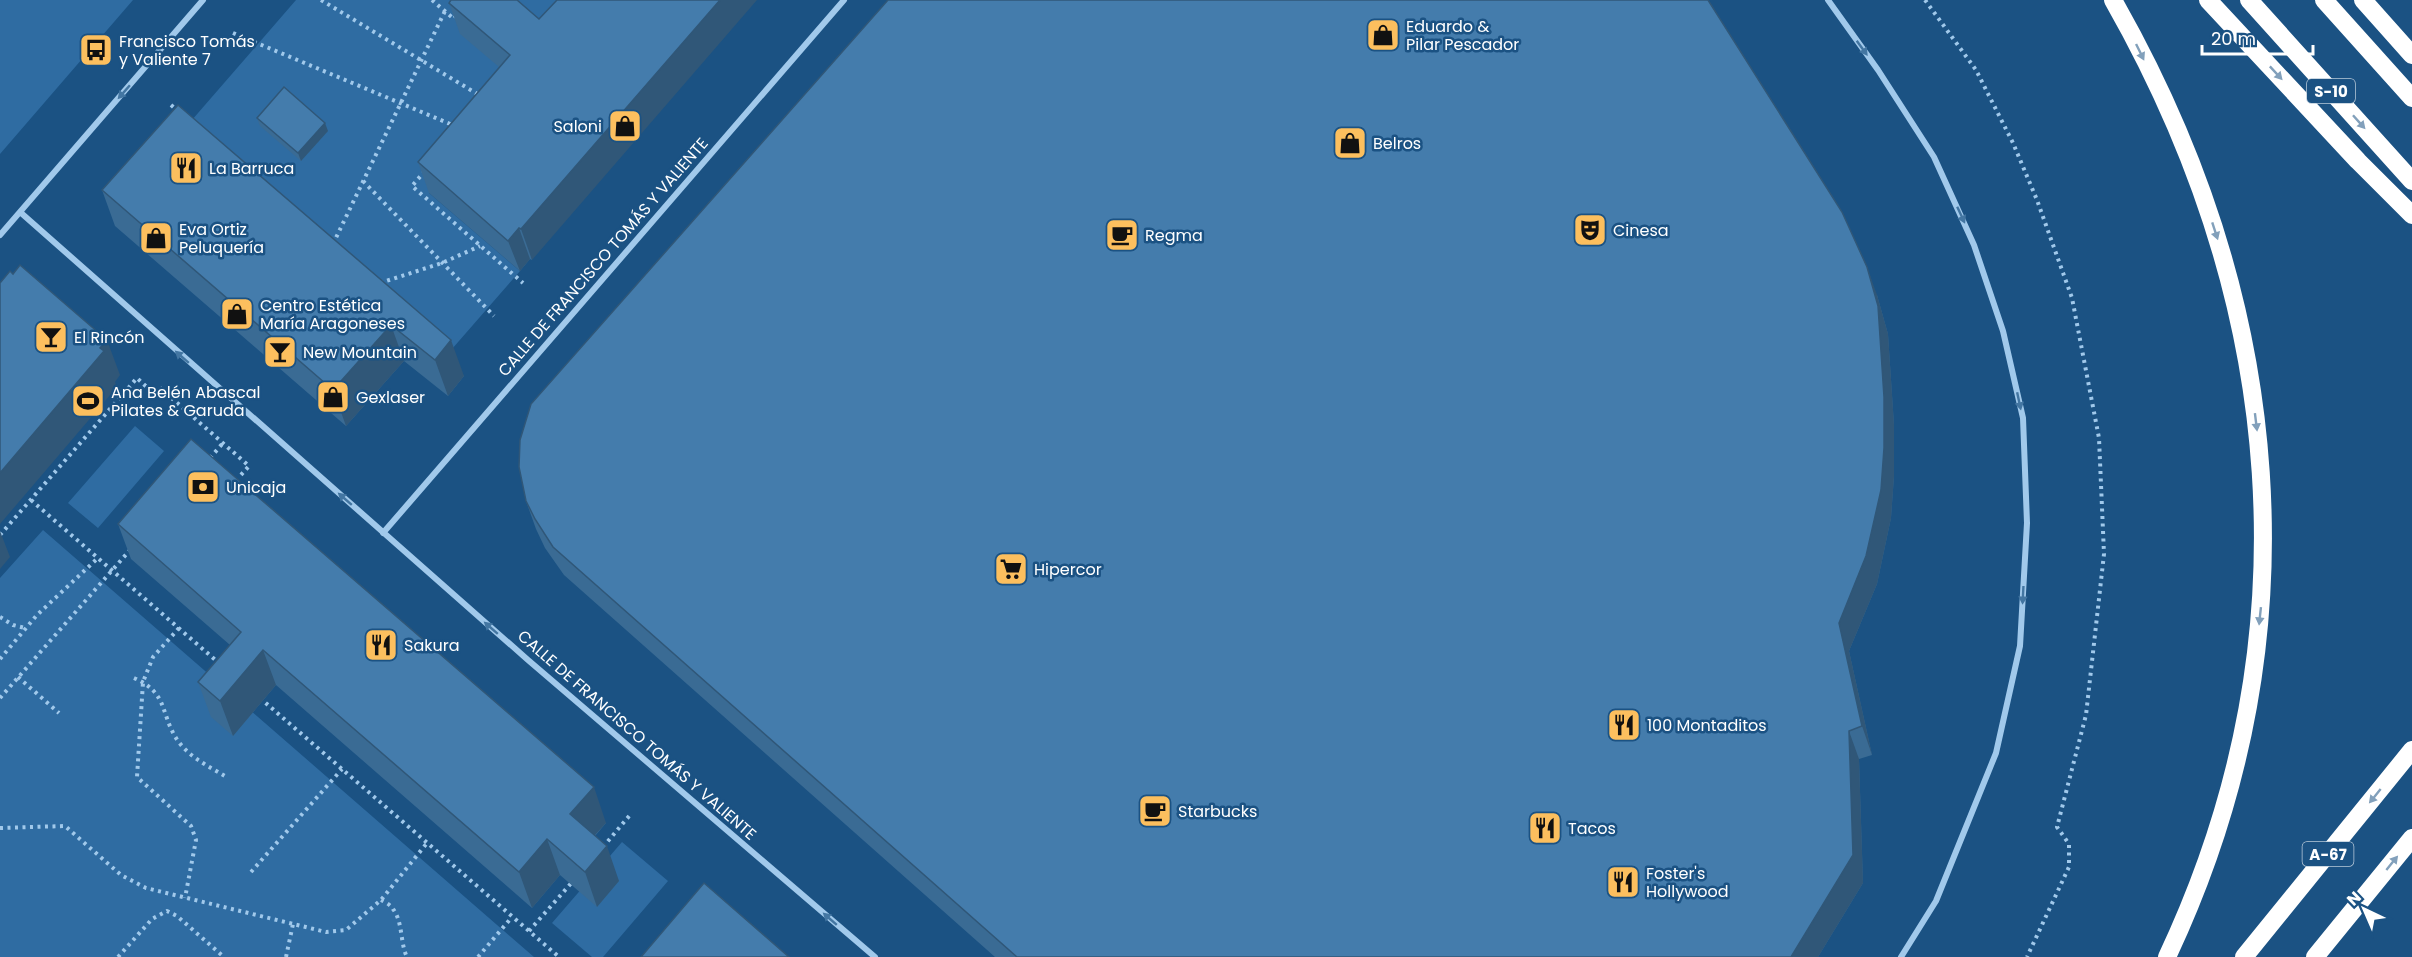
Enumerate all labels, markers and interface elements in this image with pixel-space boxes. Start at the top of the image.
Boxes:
place label: Eduardo & Pilar Pescador [1406,15,1519,56]
shop icon: Eduardo & Pilar Pescador [1365,17,1401,53]
scale bar [2202,18,2313,56]
text: 20 m [2211,26,2256,51]
place label: Francisco Tomás y Valiente 7 [119,30,255,71]
bus stop icon: Francisco Tomás y Valiente 7 [78,32,114,68]
one-way arrow [1856,39,1868,55]
one-way arrow [2136,43,2145,60]
one-way arrow [2269,66,2283,80]
road number: S-10 [2307,79,2355,103]
one-way arrow [118,84,131,99]
shop icon: Saloni [607,108,643,144]
one-way arrow [2352,114,2366,129]
place label: Saloni [553,115,602,138]
shop icon: Belros [1332,125,1368,161]
place label: Belros [1373,132,1421,155]
street label: CALLE DE FRANCISCO TOMÁS Y VALIENTE [493,133,713,381]
restaurant icon: La Barruca [168,150,204,186]
place label: La Barruca [209,157,294,180]
one-way arrow [1956,207,1965,224]
theatre icon: Cinesa [1572,212,1608,248]
cafe icon: Regma [1104,217,1140,253]
place label: Eva Ortiz Peluquería [179,218,264,259]
place label: Cinesa [1613,219,1669,242]
shop icon: Eva Ortiz Peluquería [138,220,174,256]
one-way arrow [2211,222,2221,240]
place label: Regma [1145,224,1203,247]
place label: Centro Estética María Aragoneses [260,294,405,335]
shop icon: Centro Estética María Aragoneses [219,296,255,332]
bar icon: El Rincón [33,319,69,355]
place label: El Rincón [74,326,145,349]
bar icon: New Mountain [262,334,298,370]
place label: New Mountain [303,341,417,364]
one-way arrow [175,351,190,364]
shop icon: Gexlaser [315,379,351,415]
place label: Ana Belén Abascal Pilates & Garuda [111,381,260,422]
sports icon: Ana Belén Abascal Pilates & Garuda [70,383,106,419]
place label: Gexlaser [356,386,425,409]
one-way arrow [2015,391,2024,410]
one-way arrow [2251,412,2261,431]
bank icon: Unicaja [185,469,221,505]
place label: Unicaja [226,476,286,499]
one-way arrow [337,492,352,506]
supermarket icon: Hipercor [993,551,1029,587]
place label: Hipercor [1034,558,1102,581]
one-way arrow [2018,586,2027,605]
one-way arrow [2255,607,2265,626]
one-way arrow [484,622,499,635]
street label: CALLE DE FRANCISCO TOMÁS Y VALIENTE [513,625,761,845]
restaurant icon: Sakura [363,627,399,663]
place label: Sakura [404,634,459,657]
restaurant icon: 100 Montaditos [1606,707,1642,743]
place label: 100 Montaditos [1647,714,1767,737]
one-way arrow [2369,788,2382,803]
cafe icon: Starbucks [1137,793,1173,829]
place label: Starbucks [1178,800,1257,823]
restaurant icon: Tacos [1527,810,1563,846]
place label: Tacos [1568,817,1616,840]
road number: A-67 [2302,842,2354,866]
one-way arrow [2385,855,2397,870]
place label: Foster's Hollywood [1646,862,1729,903]
restaurant icon: Foster's Hollywood [1605,864,1641,900]
north arrow [2334,879,2394,939]
text: N [2342,886,2366,911]
one-way arrow [823,912,838,926]

